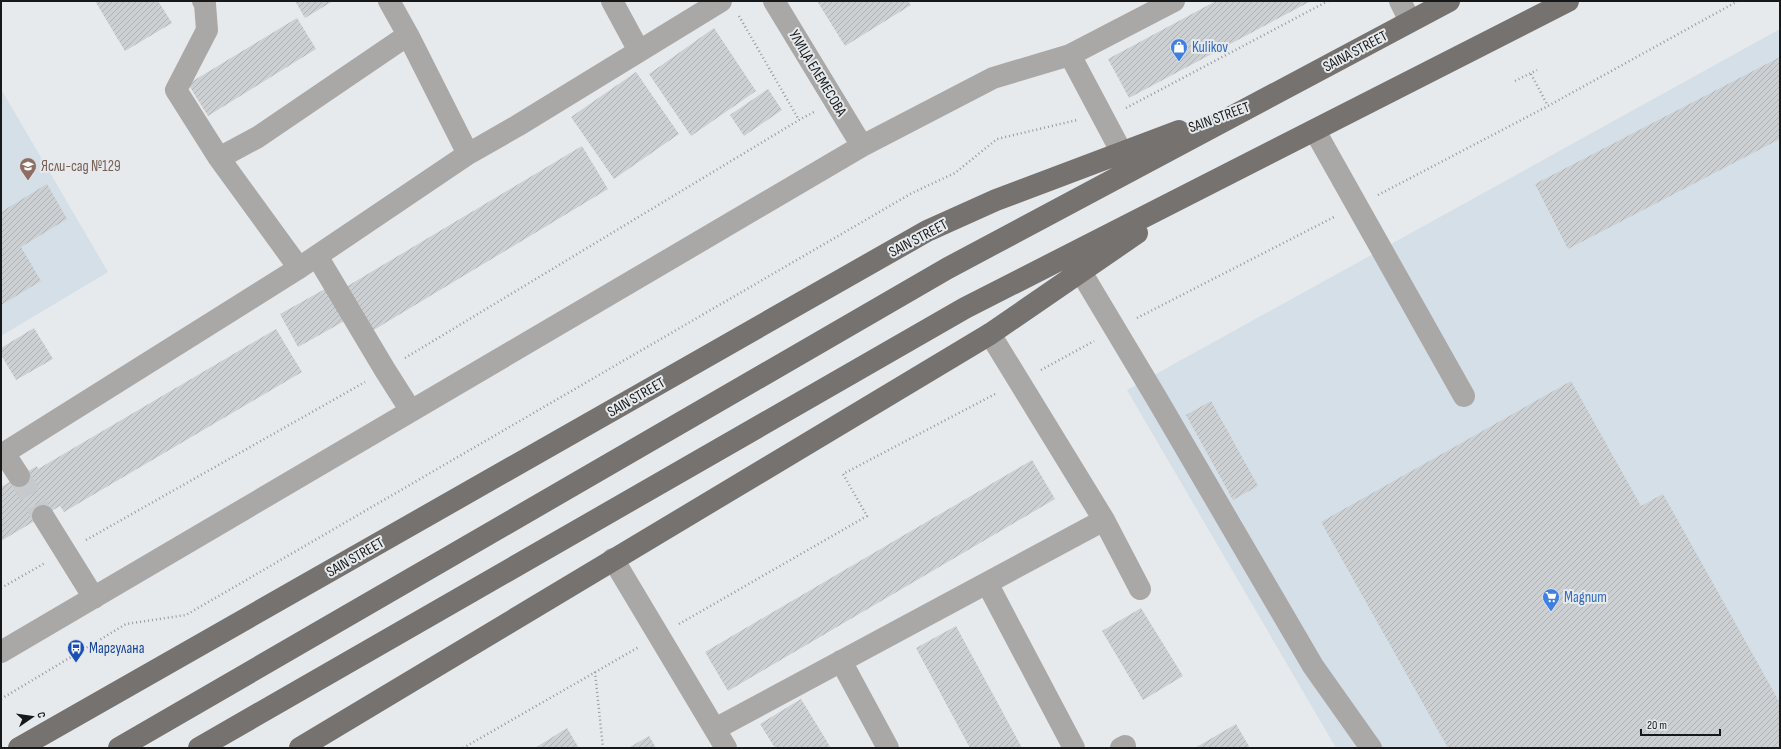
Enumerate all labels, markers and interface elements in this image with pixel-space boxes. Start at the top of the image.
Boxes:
street label: УЛИЦА ЕЛЕМЕСОВА [784,27,851,120]
street label: SAINA STREET [1320,27,1391,76]
shop icon: Kulikov [1169,37,1189,62]
place label: Kulikov [1192,38,1228,57]
street label: SAIN STREET [1186,98,1252,137]
school or university icon: Ясли-сад №129 [18,156,38,181]
place label: Ясли-сад №129 [41,157,121,176]
street label: SAIN STREET [886,215,951,262]
street label: SAIN STREET [604,373,669,422]
street label: SAIN STREET [323,533,388,582]
supermarket icon: Magnum [1541,587,1561,612]
place label: Magnum [1564,588,1607,607]
bus stop icon: Маргулана [66,638,86,663]
place label: Маргулана [89,639,145,658]
north arrow [12,697,52,737]
text: С [34,711,48,719]
scale bar [1641,711,1720,737]
text: 20 m [1647,718,1667,733]

